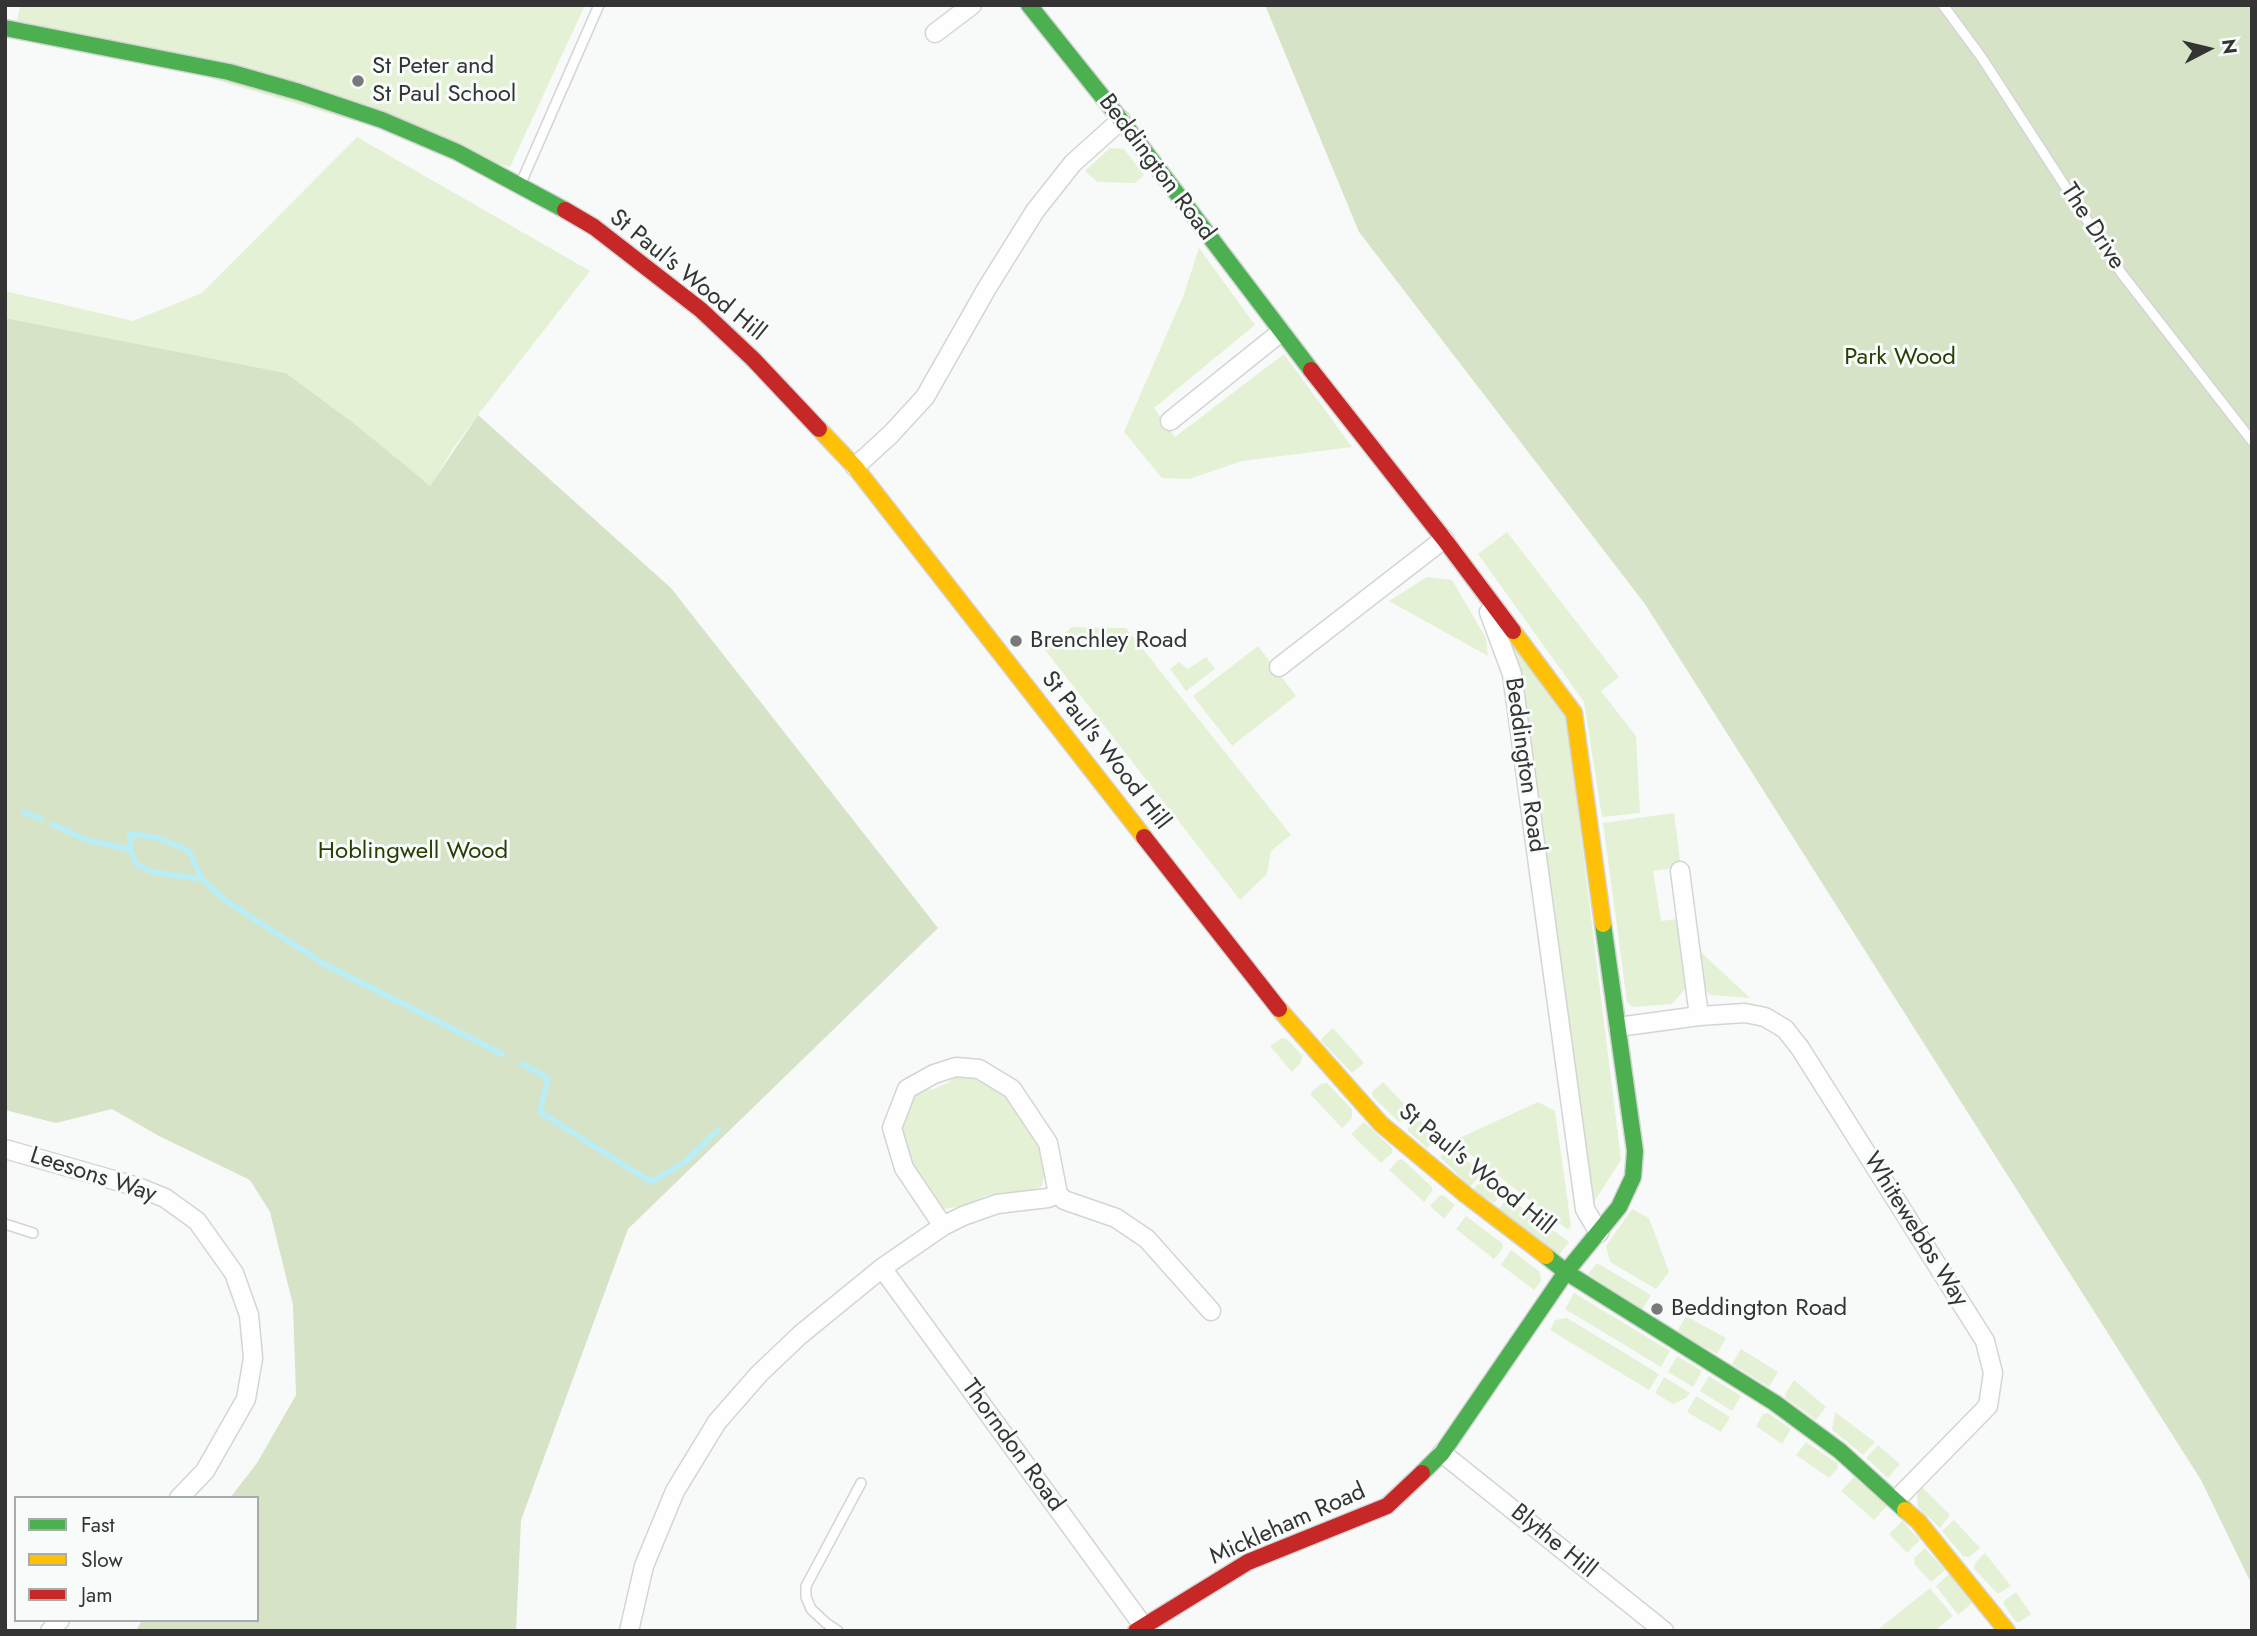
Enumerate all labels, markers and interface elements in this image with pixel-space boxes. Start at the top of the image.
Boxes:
north arrow [2173,14,2243,84]
text: N [2215,37,2244,56]
place label: St Peter and St Paul School [372,53,516,109]
marker: St Peter and St Paul School [350,73,366,89]
street label: Beddington Road [1092,89,1220,247]
street label: The Drive [2054,179,2130,275]
street label: St Paul's Wood Hill [603,204,771,348]
park label: Park Wood [1844,344,1956,372]
place label: Brenchley Road [1030,627,1187,655]
marker: Brenchley Road [1008,633,1024,649]
street label: St Paul's Wood Hill [1034,666,1176,836]
street label: Beddington Road [1497,676,1551,854]
park label: Hoblingwell Wood [318,838,508,866]
street label: St Paul's Wood Hill [1392,1098,1560,1242]
street label: Leesons Way [26,1142,160,1210]
street label: Whitewebbs Way [1856,1148,1974,1312]
place label: Beddington Road [1671,1295,1847,1323]
marker: Beddington Road [1649,1301,1665,1317]
street label: Thorndon Road [954,1374,1070,1518]
street label: Mickleham Road [1206,1478,1370,1572]
legend [14,1496,259,1622]
street label: Blythe Hill [1504,1499,1602,1585]
text: Fast [81,1510,114,1540]
text: Slow [81,1545,123,1575]
text: Jam [81,1580,113,1610]

